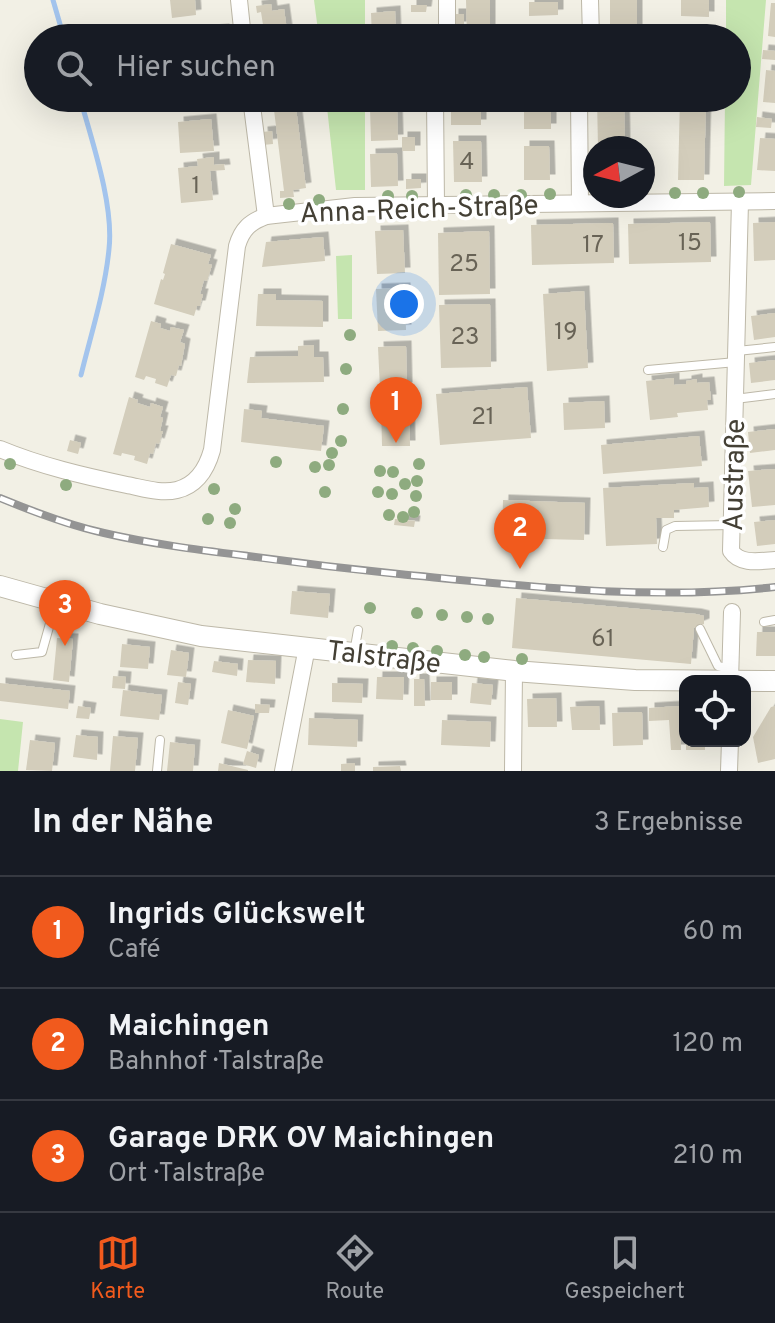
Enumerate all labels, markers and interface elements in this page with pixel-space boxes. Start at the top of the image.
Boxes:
search box [24,24,751,112]
icon: search [52,46,96,90]
text: Hier suchen [116,50,276,87]
north arrow [583,136,655,208]
house number: 4 [460,148,474,178]
house number: 1 [192,172,200,202]
street label: Anna-Reich-Straße [299,189,539,233]
house number: 15 [678,229,702,259]
house number: 17 [582,231,604,261]
house number: 25 [449,250,479,280]
your location [384,284,424,324]
house number: 19 [554,318,578,348]
house number: 23 [450,323,480,353]
pin: 1 [370,377,422,443]
house number: 21 [471,403,495,433]
street label: Austraße [717,418,755,532]
pin: 2 [494,503,546,569]
pin: 3 [39,580,91,646]
house number: 61 [591,625,615,655]
street label: Talstraße [325,634,443,684]
map controls [679,675,751,747]
button: locate [679,675,751,747]
text: In der Nähe [32,802,214,845]
text: 3 Ergebnisse [594,807,743,840]
text: Ingrids Glückswelt [108,897,366,934]
text: 1 [53,916,63,949]
text: 60 m [683,916,743,949]
text: Café [108,934,161,967]
text: Maichingen [108,1009,270,1046]
text: 2 [50,1028,66,1061]
text: 120 m [673,1028,743,1061]
text: Bahnhof · Talstraße [108,1046,324,1079]
text: Garage DRK OV Maichingen [108,1121,494,1158]
text: 3 [50,1140,66,1173]
text: 210 m [673,1140,743,1173]
text: Ort · Talstraße [108,1158,265,1191]
tab: Karte [90,1231,145,1306]
tab: Route [325,1231,384,1306]
tab: Gespeichert [565,1231,685,1306]

